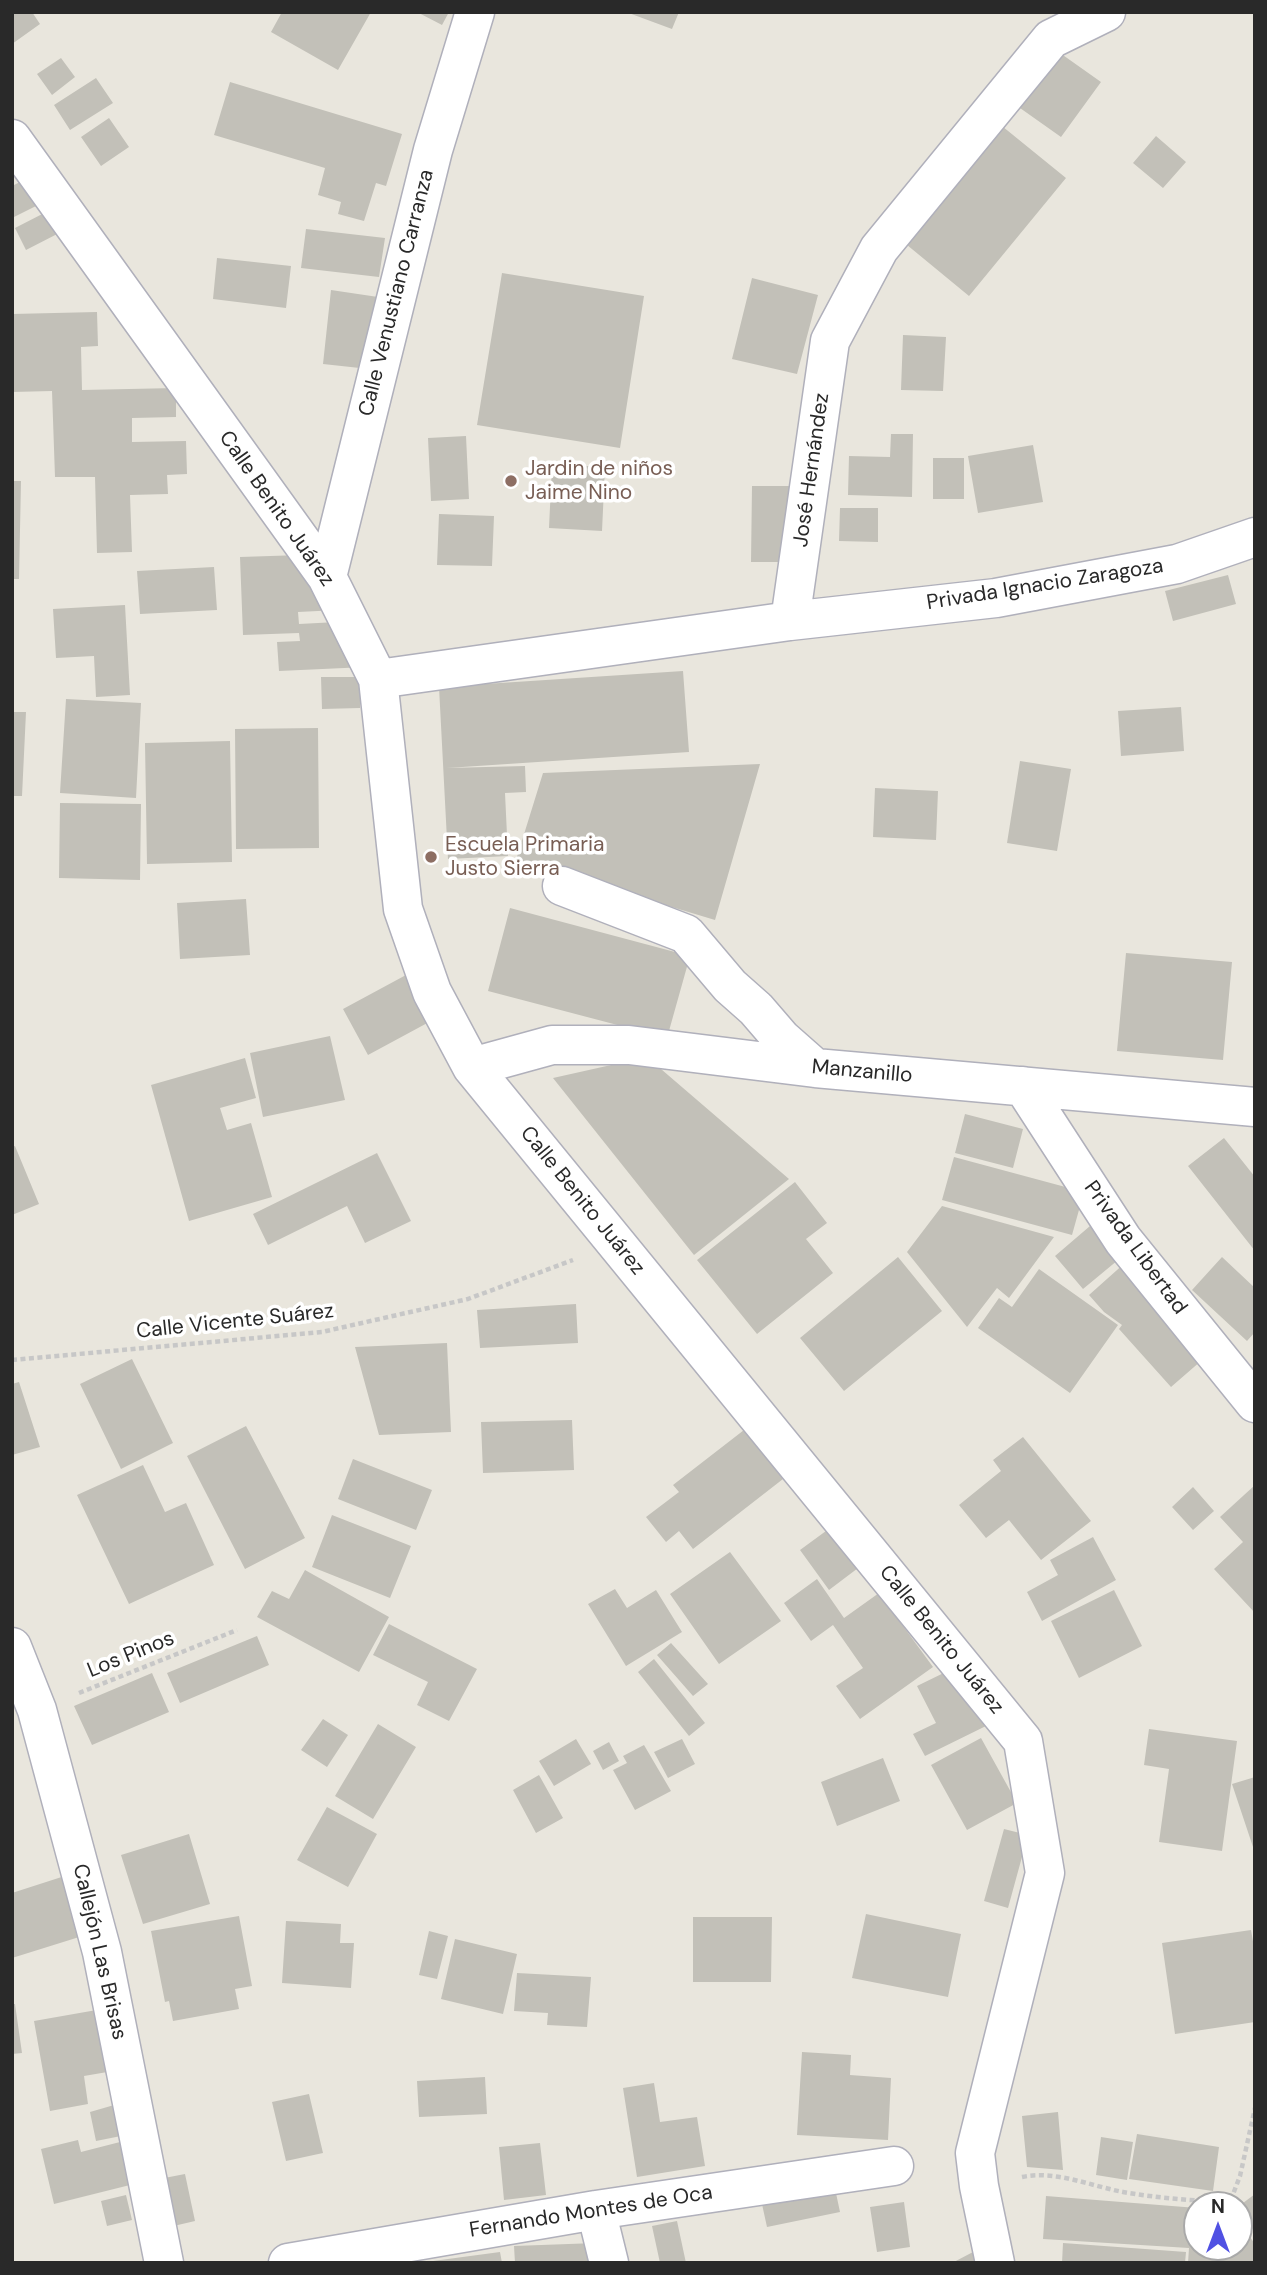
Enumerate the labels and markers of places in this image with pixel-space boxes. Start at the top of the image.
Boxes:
place label: Jardin de niños Jaime Nino [525,456,673,506]
marker: Jardin de niños Jaime Nino [503,473,519,489]
place label: Escuela Primaria Justo Sierra [445,832,604,882]
marker: Escuela Primaria Justo Sierra [423,849,439,865]

